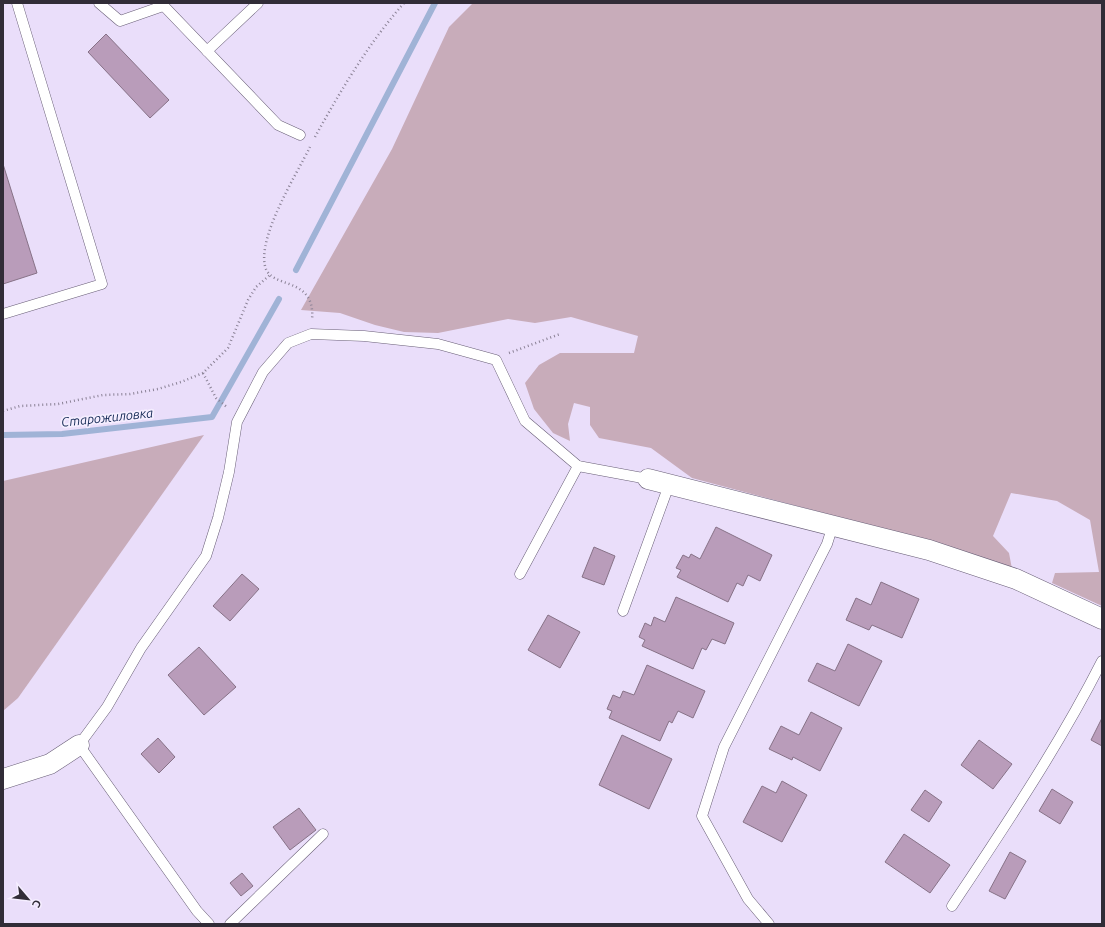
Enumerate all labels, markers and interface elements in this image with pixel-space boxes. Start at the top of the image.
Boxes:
water label: Старожиловка [60,405,154,429]
north arrow [8,879,48,919]
text: С [30,898,44,910]

